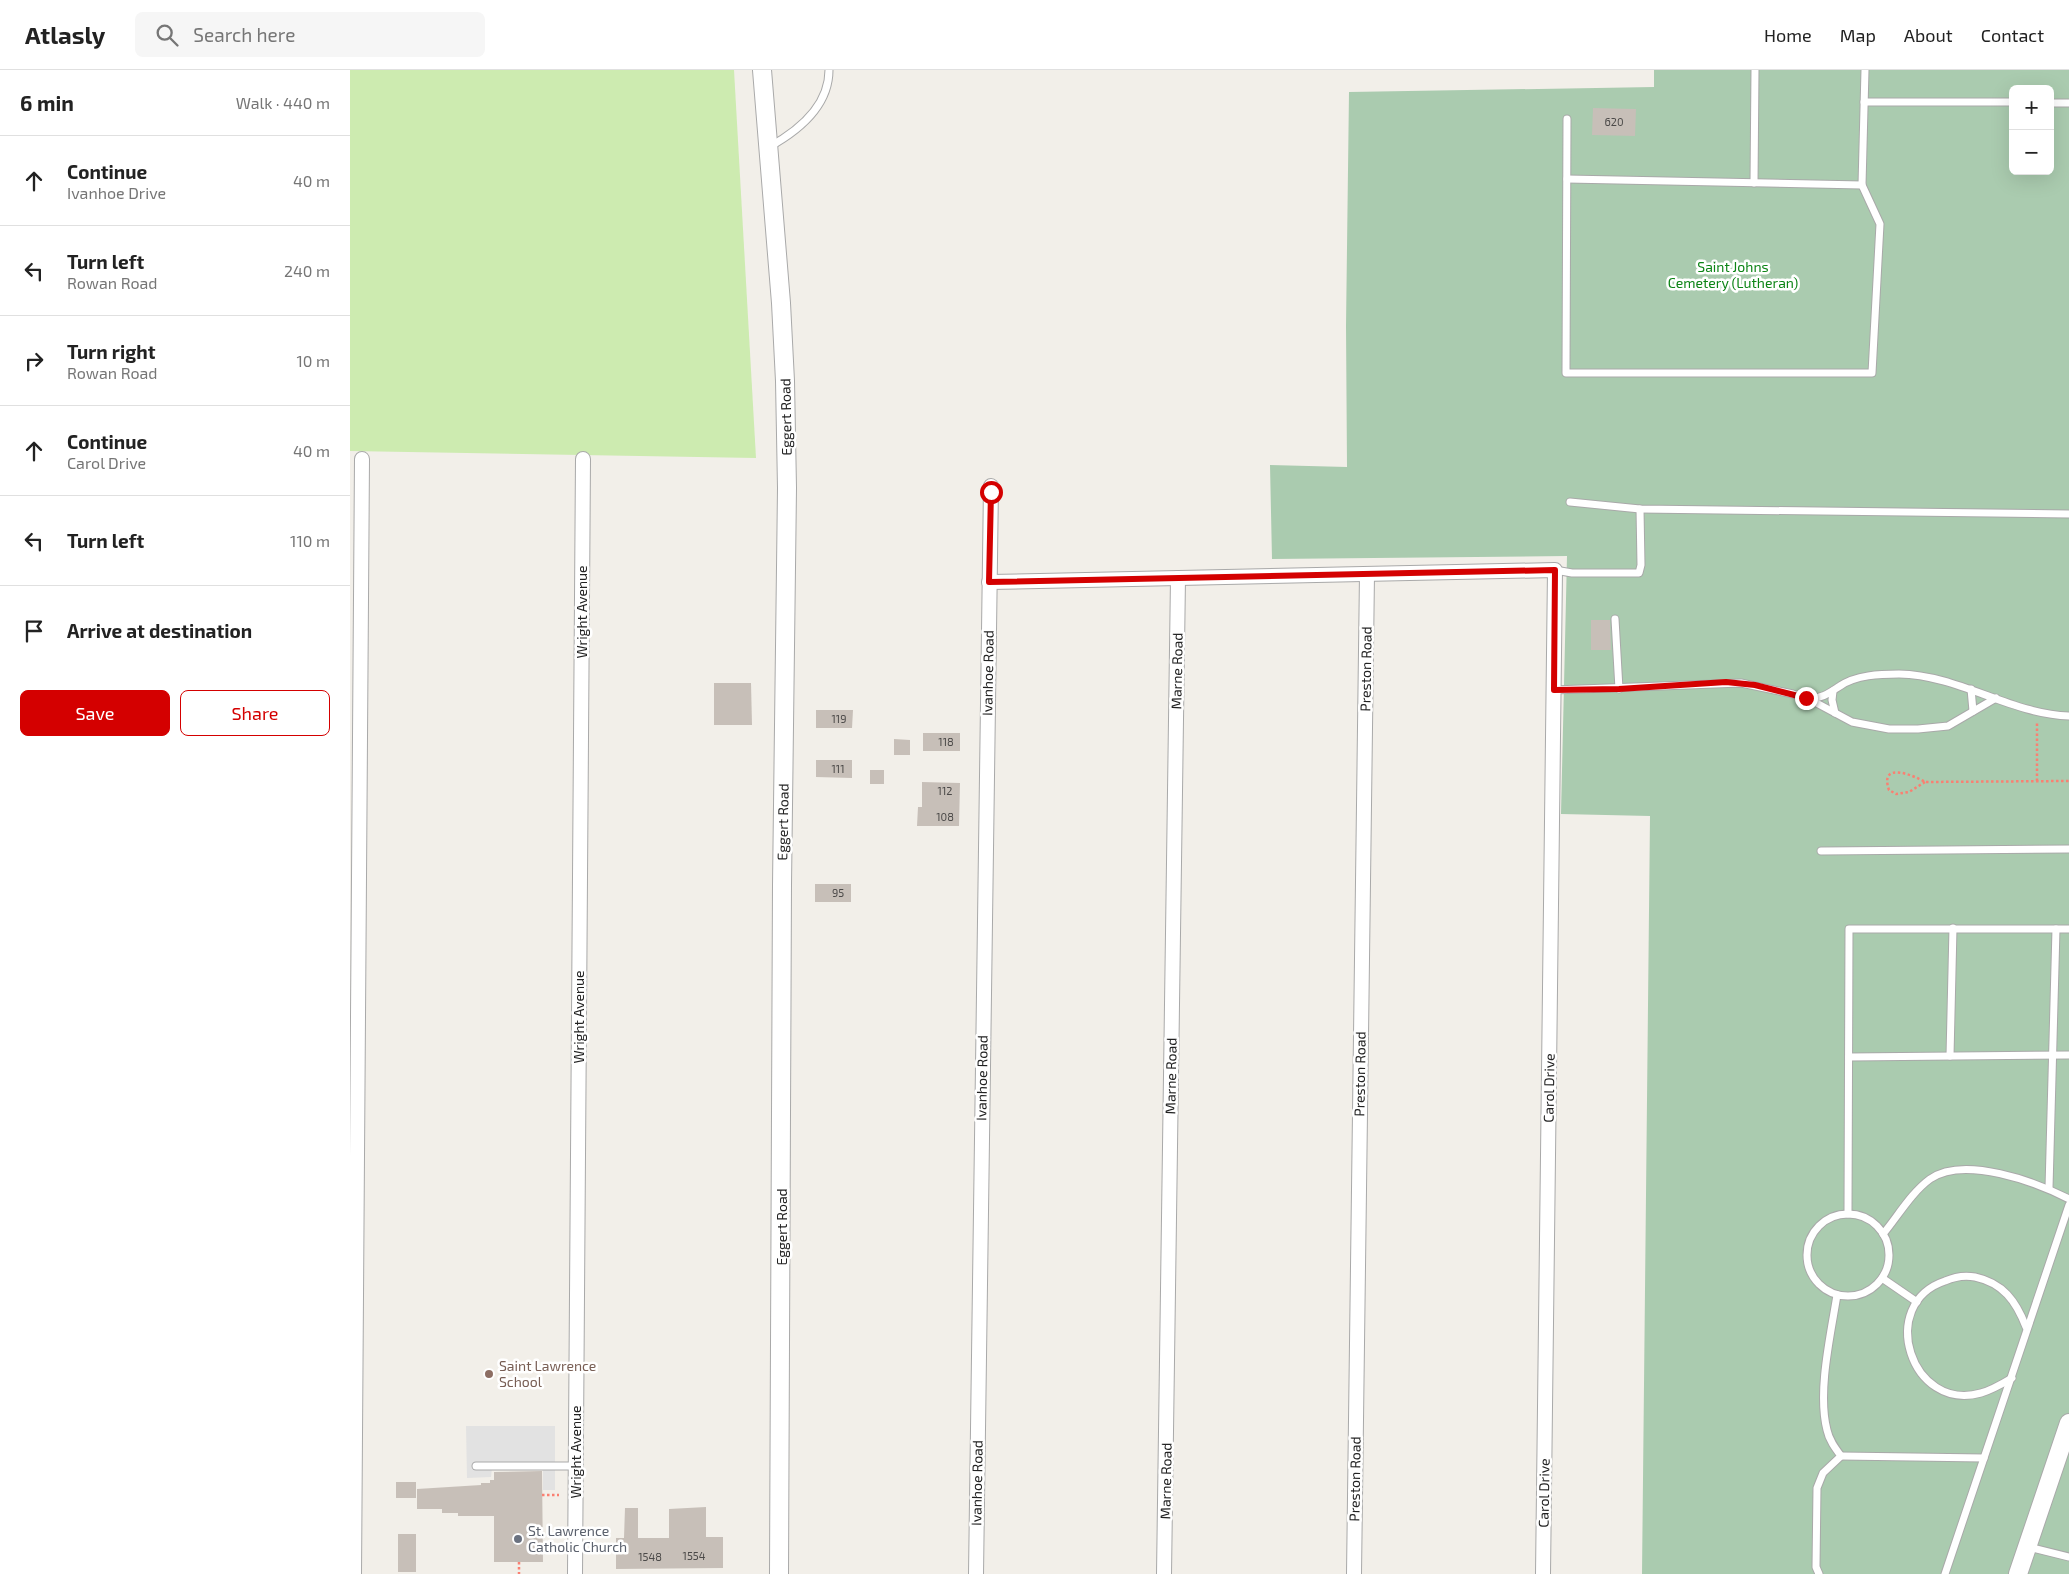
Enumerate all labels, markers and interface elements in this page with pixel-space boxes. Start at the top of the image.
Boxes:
search box [135,12,485,57]
text: Atlasly [25,20,105,49]
icon: search [153,21,181,49]
text: Search here [193,23,295,46]
text: Home [1764,24,1812,46]
text: Map [1840,24,1876,46]
text: About [1904,24,1953,46]
text: Contact [1981,24,2044,46]
map controls [2009,85,2054,175]
button: + [2009,85,2054,130]
text: 6 min [20,90,74,115]
text: Walk · 440 m [236,93,330,112]
house number: 620 [1604,115,1624,128]
button: − [2009,130,2054,175]
text: Continue [67,160,147,183]
icon: ahead [20,167,48,195]
text: 40 m [293,171,330,190]
text: Ivanhoe Drive [67,183,166,202]
text: Turn left [67,250,144,273]
icon: left [20,257,48,285]
park label: Saint Johns Cemetery (Lutheran) [1668,258,1798,291]
text: 240 m [284,261,330,280]
text: Rowan Road [67,273,157,292]
text: Turn right [67,340,155,363]
icon: right [20,347,48,375]
text: 10 m [296,351,330,370]
text: Rowan Road [67,363,157,382]
street label: Eggert Road [776,378,795,456]
text: Continue [67,430,147,453]
icon: ahead [20,437,48,465]
text: 40 m [293,441,330,460]
text: Carol Drive [67,453,146,472]
route start [980,481,1003,504]
icon: left [20,527,48,555]
text: Turn left [67,529,144,552]
text: 110 m [290,531,330,550]
street label: Wright Avenue [573,565,590,659]
icon: arrive [20,617,48,645]
text: Arrive at destination [67,619,252,642]
street label: Preston Road [1356,626,1375,712]
street label: Ivanhoe Road [978,630,997,716]
street label: Marne Road [1167,633,1186,709]
route end [1795,687,1818,710]
button: Save [20,690,170,736]
button: Share [180,690,330,736]
house number: 119 [831,712,847,725]
house number: 118 [938,735,954,748]
house number: 111 [831,762,845,775]
street label: Eggert Road [773,783,792,861]
house number: 112 [938,784,952,797]
house number: 108 [936,810,954,823]
house number: 95 [832,886,844,899]
street label: Wright Avenue [570,970,587,1064]
street label: Preston Road [1350,1031,1369,1117]
street label: Ivanhoe Road [972,1035,991,1121]
street label: Marne Road [1161,1038,1180,1114]
street label: Carol Drive [1539,1053,1558,1123]
street label: Eggert Road [773,1188,790,1266]
place label: Saint Lawrence School [499,1357,596,1390]
marker: Saint Lawrence School [483,1368,495,1380]
street label: Wright Avenue [567,1405,584,1499]
street label: Preston Road [1345,1436,1364,1522]
street label: Ivanhoe Road [967,1440,986,1526]
street label: Marne Road [1156,1443,1175,1519]
street label: Carol Drive [1534,1458,1553,1528]
place label: St. Lawrence Catholic Church [528,1522,627,1555]
marker: St. Lawrence Catholic Church [512,1533,524,1545]
house number: 1554 [683,1549,706,1562]
house number: 1548 [638,1550,662,1563]

